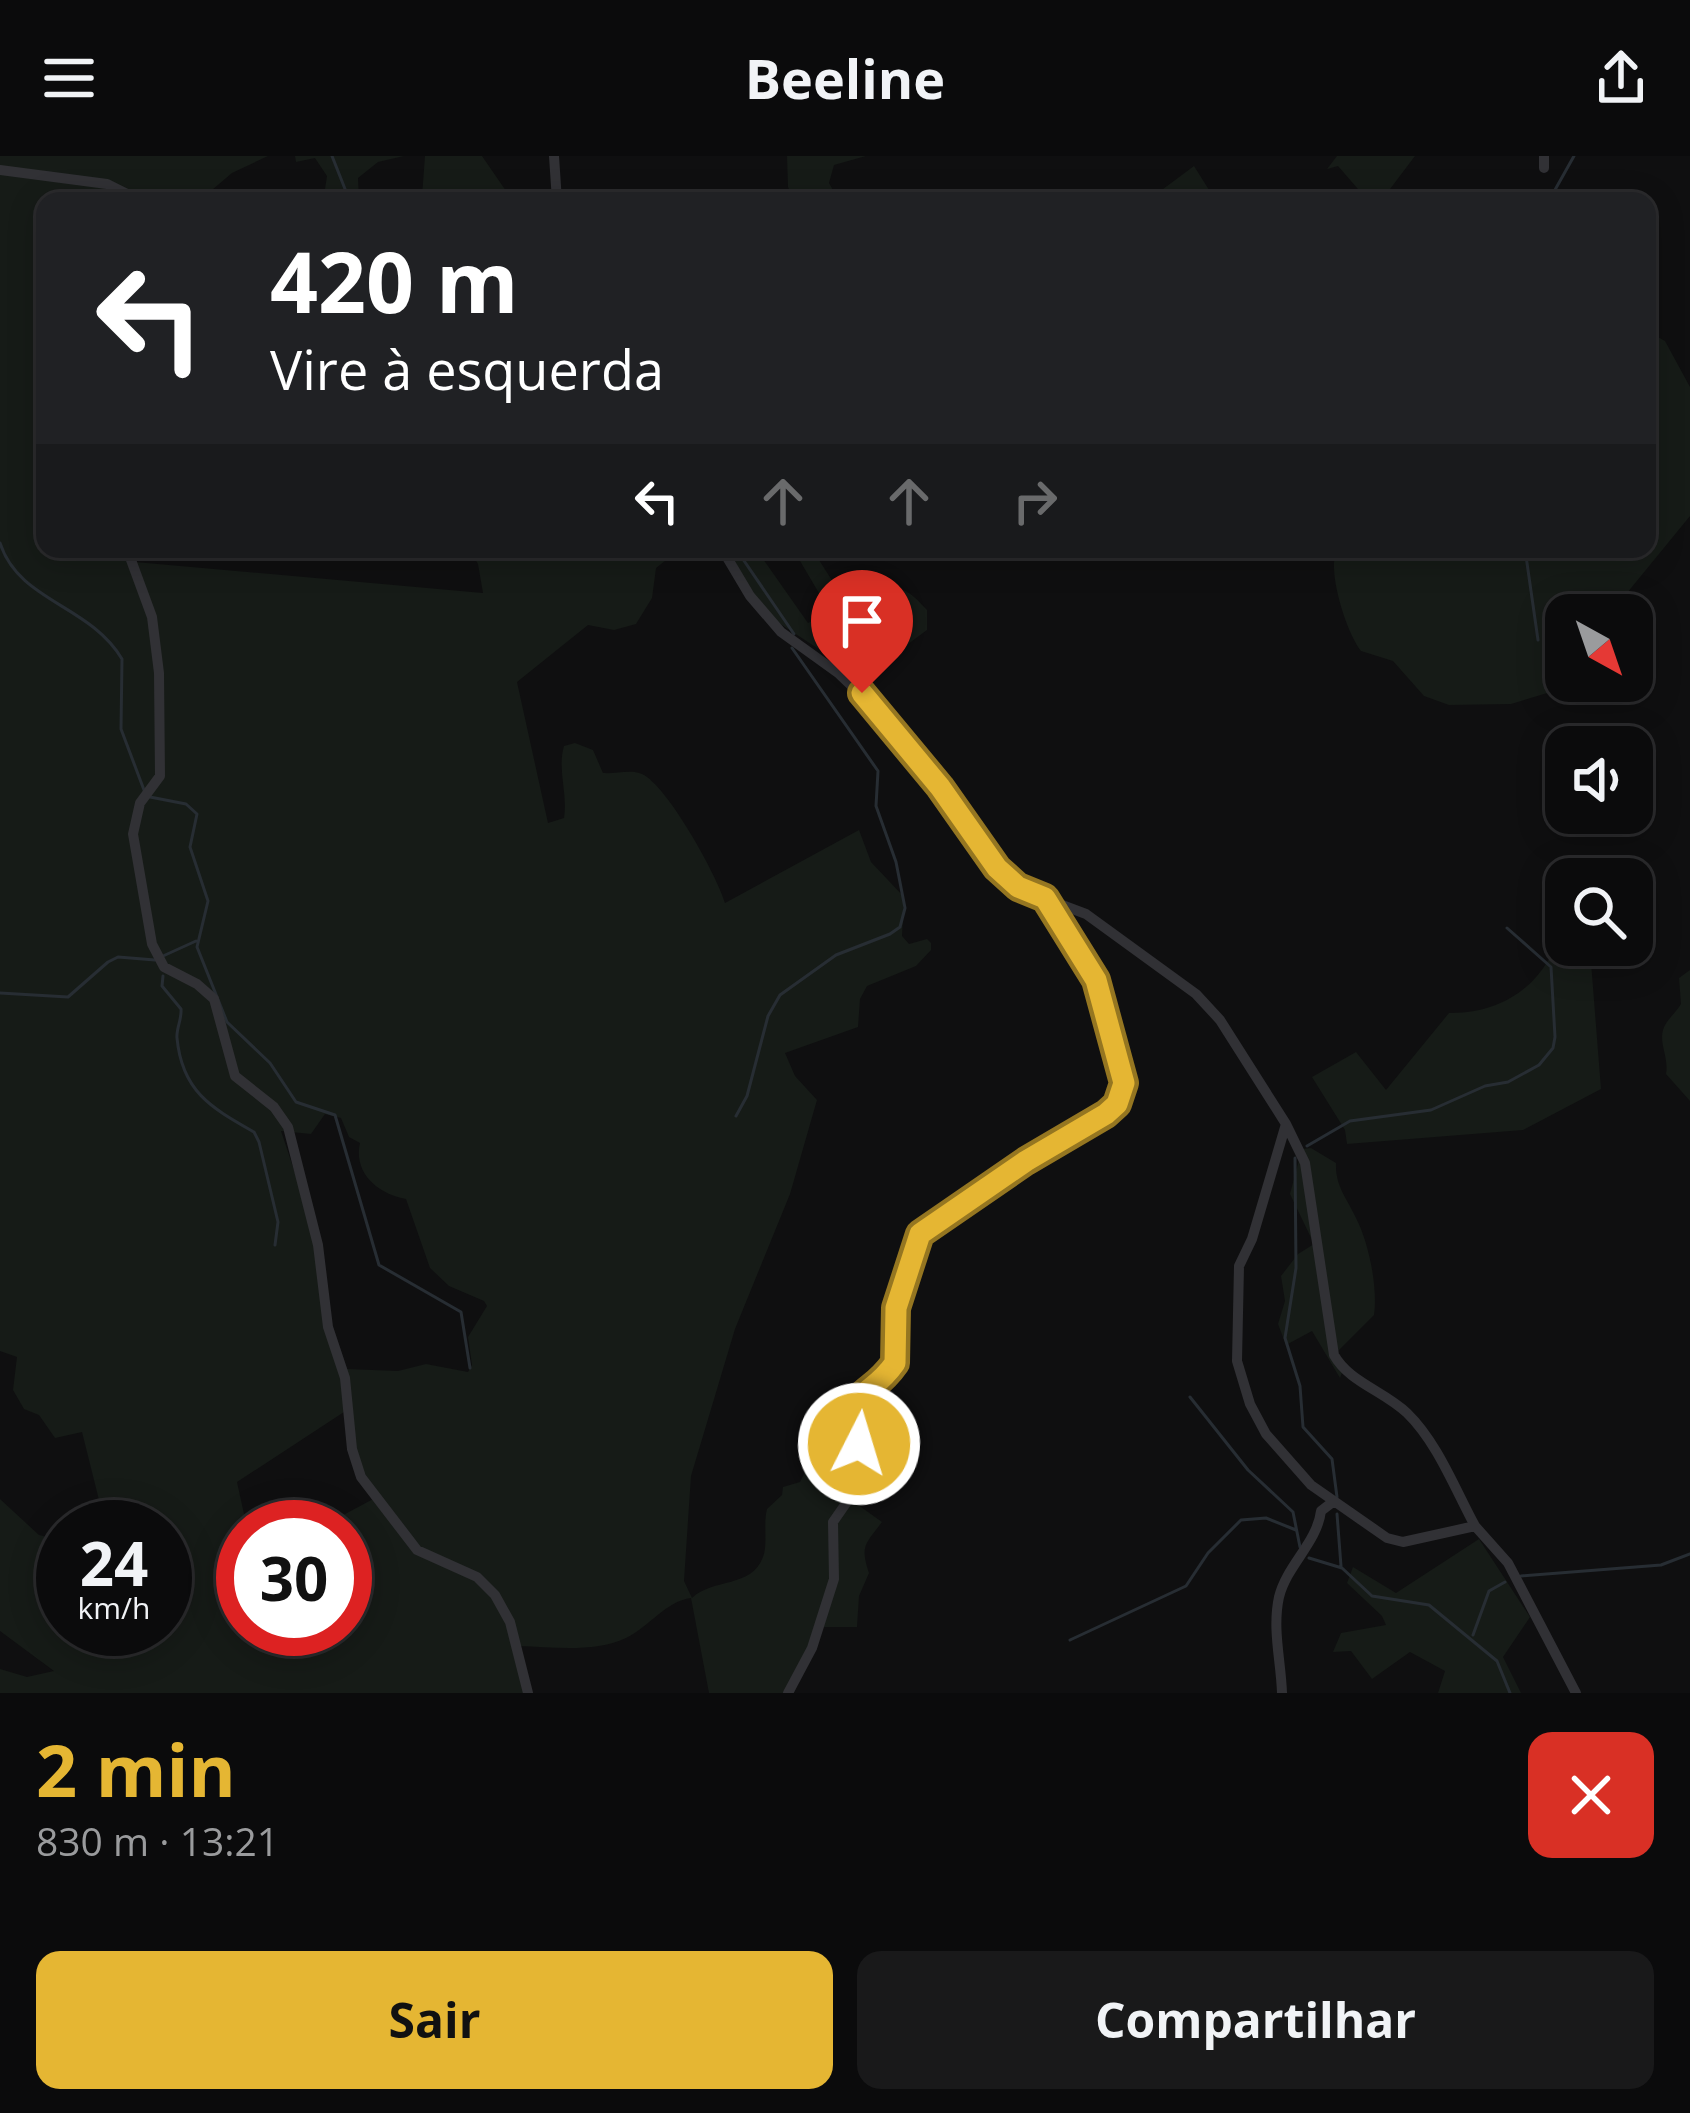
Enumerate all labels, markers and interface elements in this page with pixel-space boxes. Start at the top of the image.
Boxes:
text: Beeline [745,41,945,115]
icon: menu [36,45,102,111]
icon: share [1588,45,1654,111]
text: 420 m [270,223,518,338]
icon: left [72,240,228,396]
text: Vire à esquerda [270,332,664,406]
icon: left [624,468,690,534]
icon: ahead [750,468,816,534]
icon: ahead [876,468,942,534]
icon: right [1002,468,1068,534]
pin [811,570,913,693]
icon: arrive [829,588,895,654]
north arrow [1545,594,1653,702]
map controls [1545,594,1653,966]
button: sound [1545,726,1653,834]
button: search [1545,858,1653,966]
position arrow [796,1381,922,1507]
speed limit sign: 30 [216,1500,372,1656]
text: 24 [80,1522,148,1604]
text: km/h [78,1587,150,1628]
text: 2 min [36,1720,236,1818]
button: close [1528,1732,1654,1858]
text: 830 m · 13:21 [36,1814,279,1867]
button: Sair [36,1951,833,2089]
button: Compartilhar [857,1951,1654,2089]

